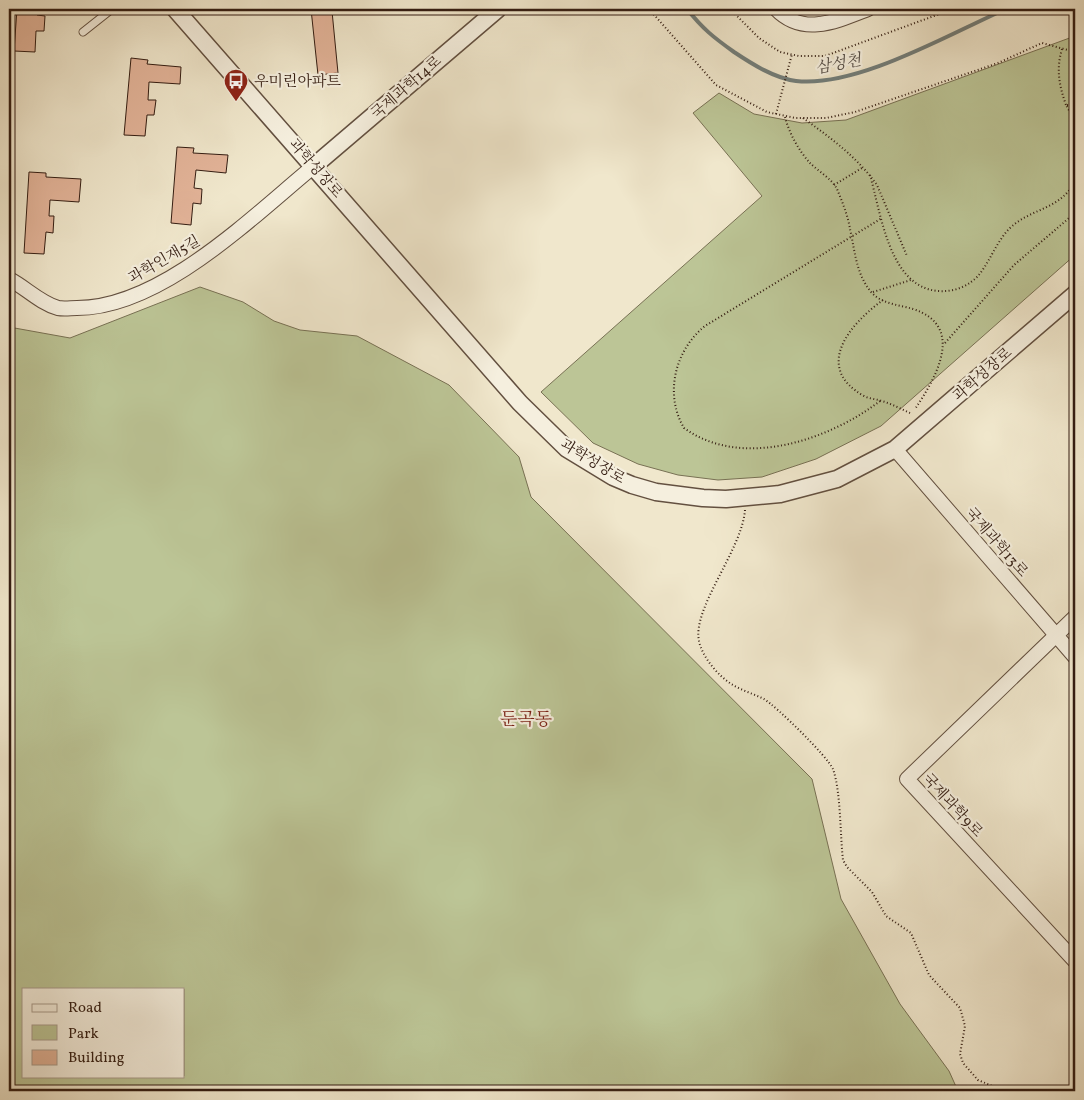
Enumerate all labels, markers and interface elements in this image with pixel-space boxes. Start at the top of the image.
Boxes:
water label: 삼성천 [814,49,865,80]
street label: 국제과학14로 [367,51,447,125]
bus stop icon: 우미린아파트 [223,68,249,102]
place label: 우미린아파트 [254,72,341,93]
street label: 과학성장로 [283,135,347,204]
street label: 과학인재5길 [125,231,204,289]
street label: 과학성장로 [949,343,1018,407]
street label: 과학성장로 [556,435,629,490]
street label: 국제과학13로 [960,504,1032,583]
district label: 둔곡동 [500,708,552,733]
street label: 국제과학9로 [917,770,987,843]
legend [22,988,185,1078]
text: Road [68,998,102,1019]
text: Park [68,1024,99,1045]
text: Building [68,1048,125,1069]

